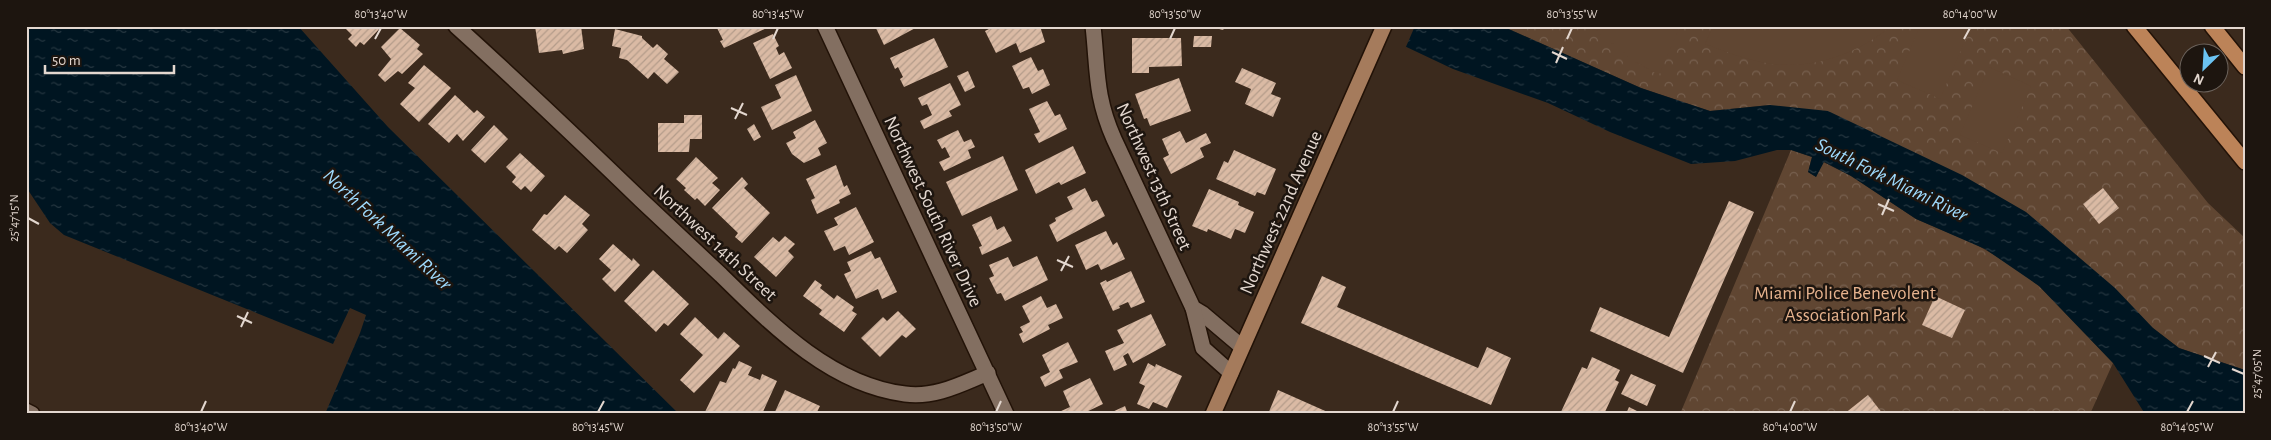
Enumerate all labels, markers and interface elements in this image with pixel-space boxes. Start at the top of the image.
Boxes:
text: 80°13'40"W [355,8,408,20]
text: 80°13'45"W [752,8,804,20]
text: 80°13'50"W [1149,8,1201,20]
text: 80°13'55"W [1547,8,1598,20]
text: 80°14'00"W [1943,8,1997,20]
scale bar [45,42,174,74]
north arrow [2178,42,2228,92]
text: 50 m [52,53,81,68]
text: N [2192,70,2206,87]
street label: Northwest 13th Street [1113,100,1195,253]
street label: Northwest South River Drive [880,113,985,310]
street label: Northwest 22nd Avenue [1237,128,1326,297]
water label: South Fork Miami River [1812,134,1971,226]
water label: North Fork Miami River [319,165,456,295]
street label: Northwest 14th Street [650,181,780,305]
text: 25°47'15"N [8,194,20,242]
park label: Miami Police Benevolent Association Park [1754,284,1936,325]
text: 25°47'05"N [2251,349,2263,399]
text: 80°13'40"W [175,421,228,433]
text: 80°13'45"W [572,421,624,433]
text: 80°13'50"W [970,421,1022,433]
text: 80°13'55"W [1368,421,1419,433]
text: 80°14'00"W [1763,421,1817,433]
text: 80°14'05"W [2160,421,2214,433]

